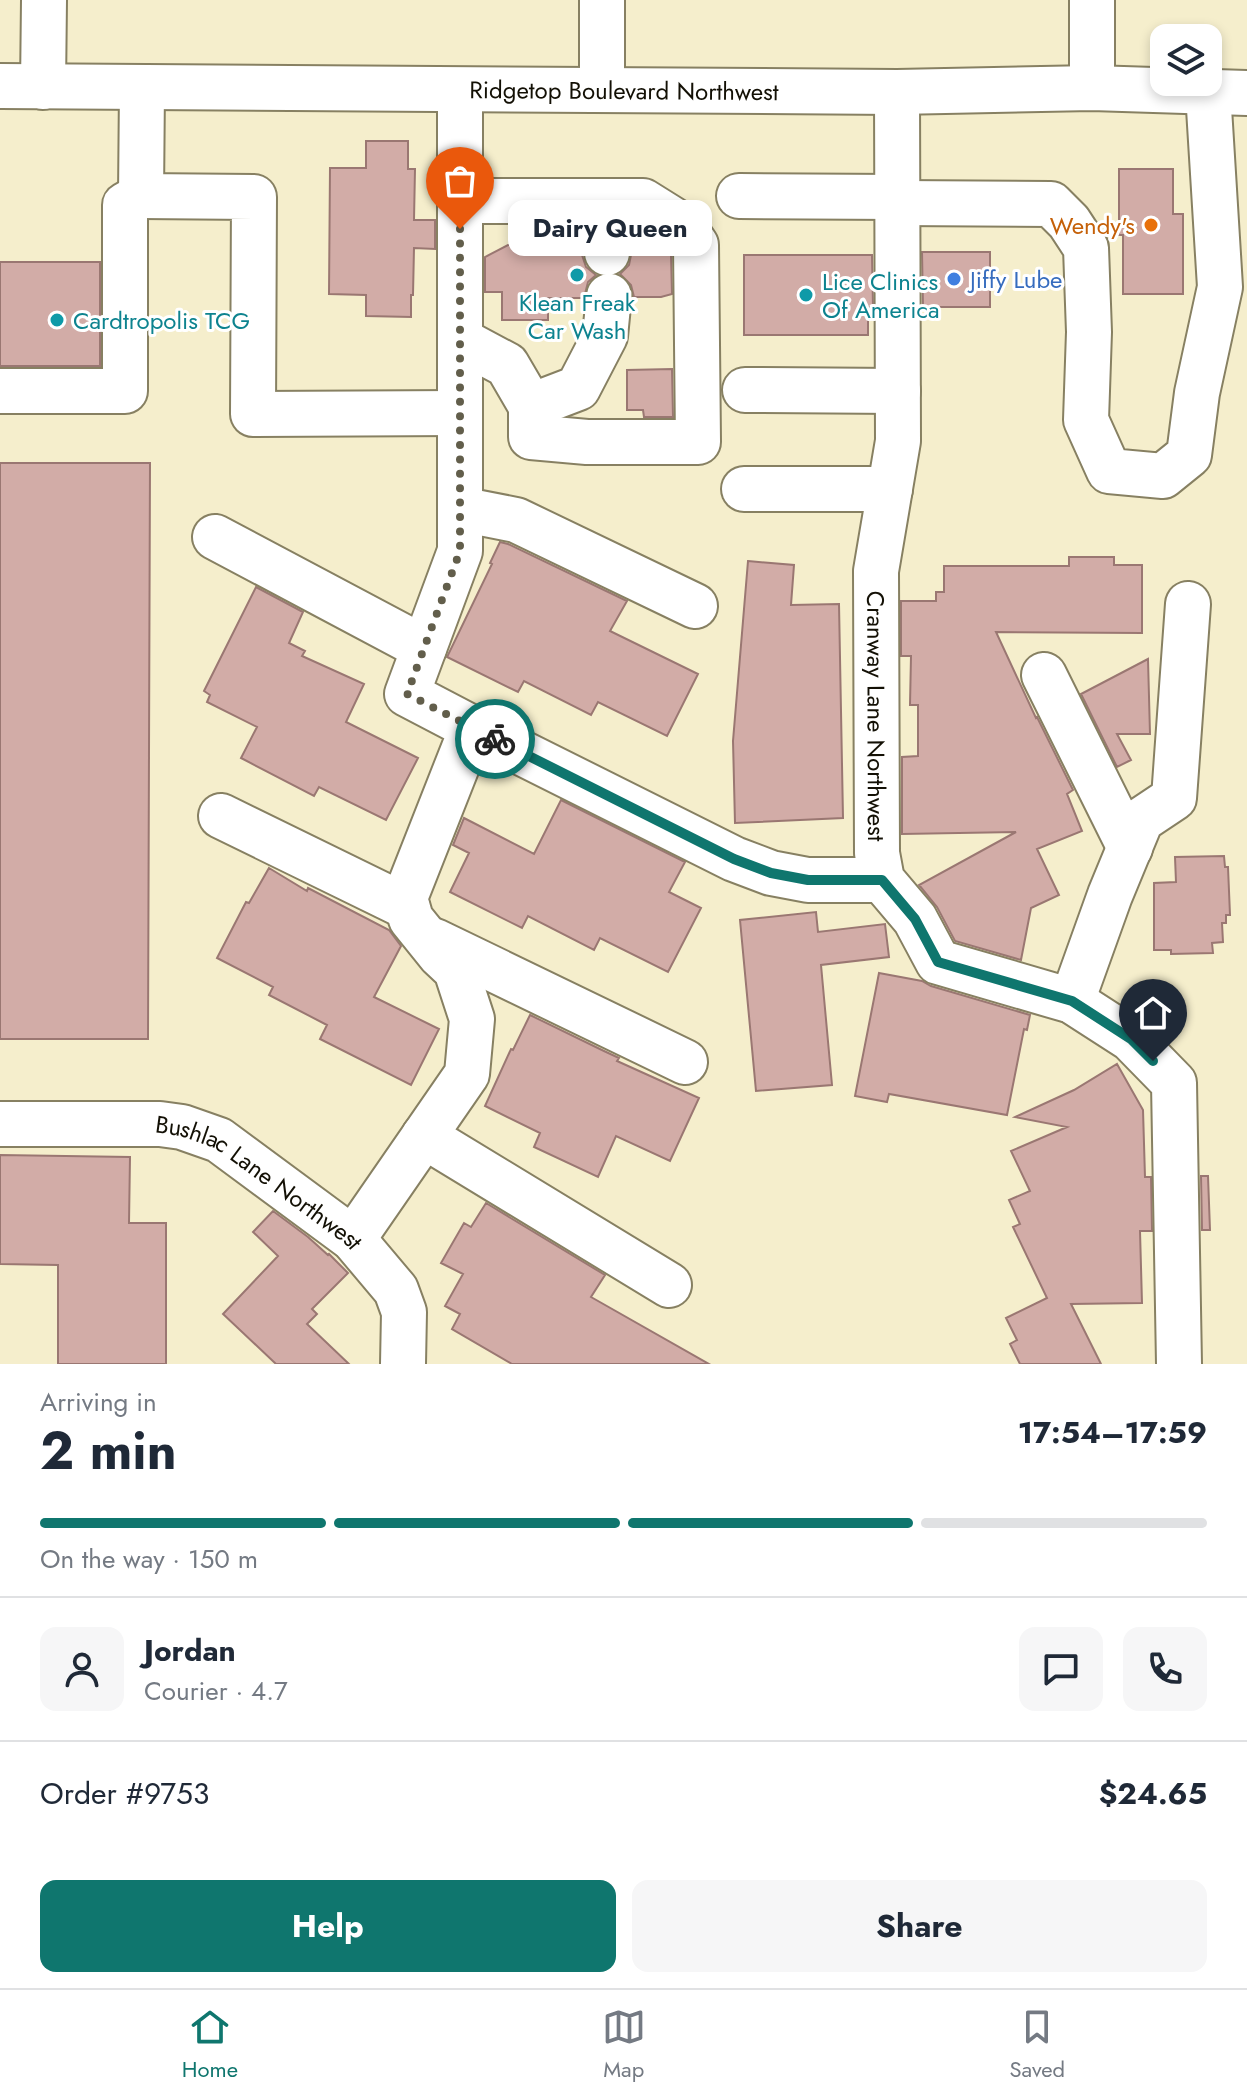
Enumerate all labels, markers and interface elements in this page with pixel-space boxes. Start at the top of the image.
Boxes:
map controls [1150,24,1222,96]
button: layers [1150,24,1222,96]
street label: Ridgetop Boulevard Northwest [469,72,779,109]
pin [426,147,494,229]
icon: bag [438,159,482,203]
callout: Dairy Queen [508,201,712,257]
place label: Wendy's [1050,208,1135,243]
text: Dairy Queen [532,209,688,247]
marker: Wendy's [1142,216,1160,234]
place label: Jiffy Lube [967,262,1062,297]
place label: Lice Clinics Of America [822,264,939,327]
marker: Klean Freak Car Wash [568,266,586,284]
marker: Jiffy Lube [945,270,963,288]
place label: Klean Freak Car Wash [519,285,636,348]
marker: Lice Clinics Of America [797,286,815,304]
place label: Cardtropolis TCG [73,303,250,338]
marker: Cardtropolis TCG [48,311,66,329]
street label: Cranway Lane Northwest [859,591,894,842]
courier [455,699,535,779]
icon: bike [473,717,517,761]
pin [1119,979,1187,1061]
icon: home [1131,991,1175,1035]
street label: Bushlac Lane Northwest [153,1106,372,1257]
text: Arriving in [40,1383,157,1421]
text: 17:54–17:59 [1018,1411,1207,1454]
text: 2 min [40,1413,177,1489]
text: On the way · 150 m [40,1540,258,1578]
button: person [40,1627,124,1711]
button: chat [1019,1627,1103,1711]
button: phone [1123,1627,1207,1711]
text: Jordan [144,1629,236,1672]
text: Courier · 4.7 [144,1672,288,1710]
text: Order #9753 [40,1772,209,1815]
text: $24.65 [1099,1772,1207,1815]
button: Help [40,1880,616,1972]
button: Share [632,1880,1207,1972]
tab: Home [182,2005,238,2085]
tab: Map [602,2005,646,2085]
tab: Saved [1009,2005,1065,2085]

